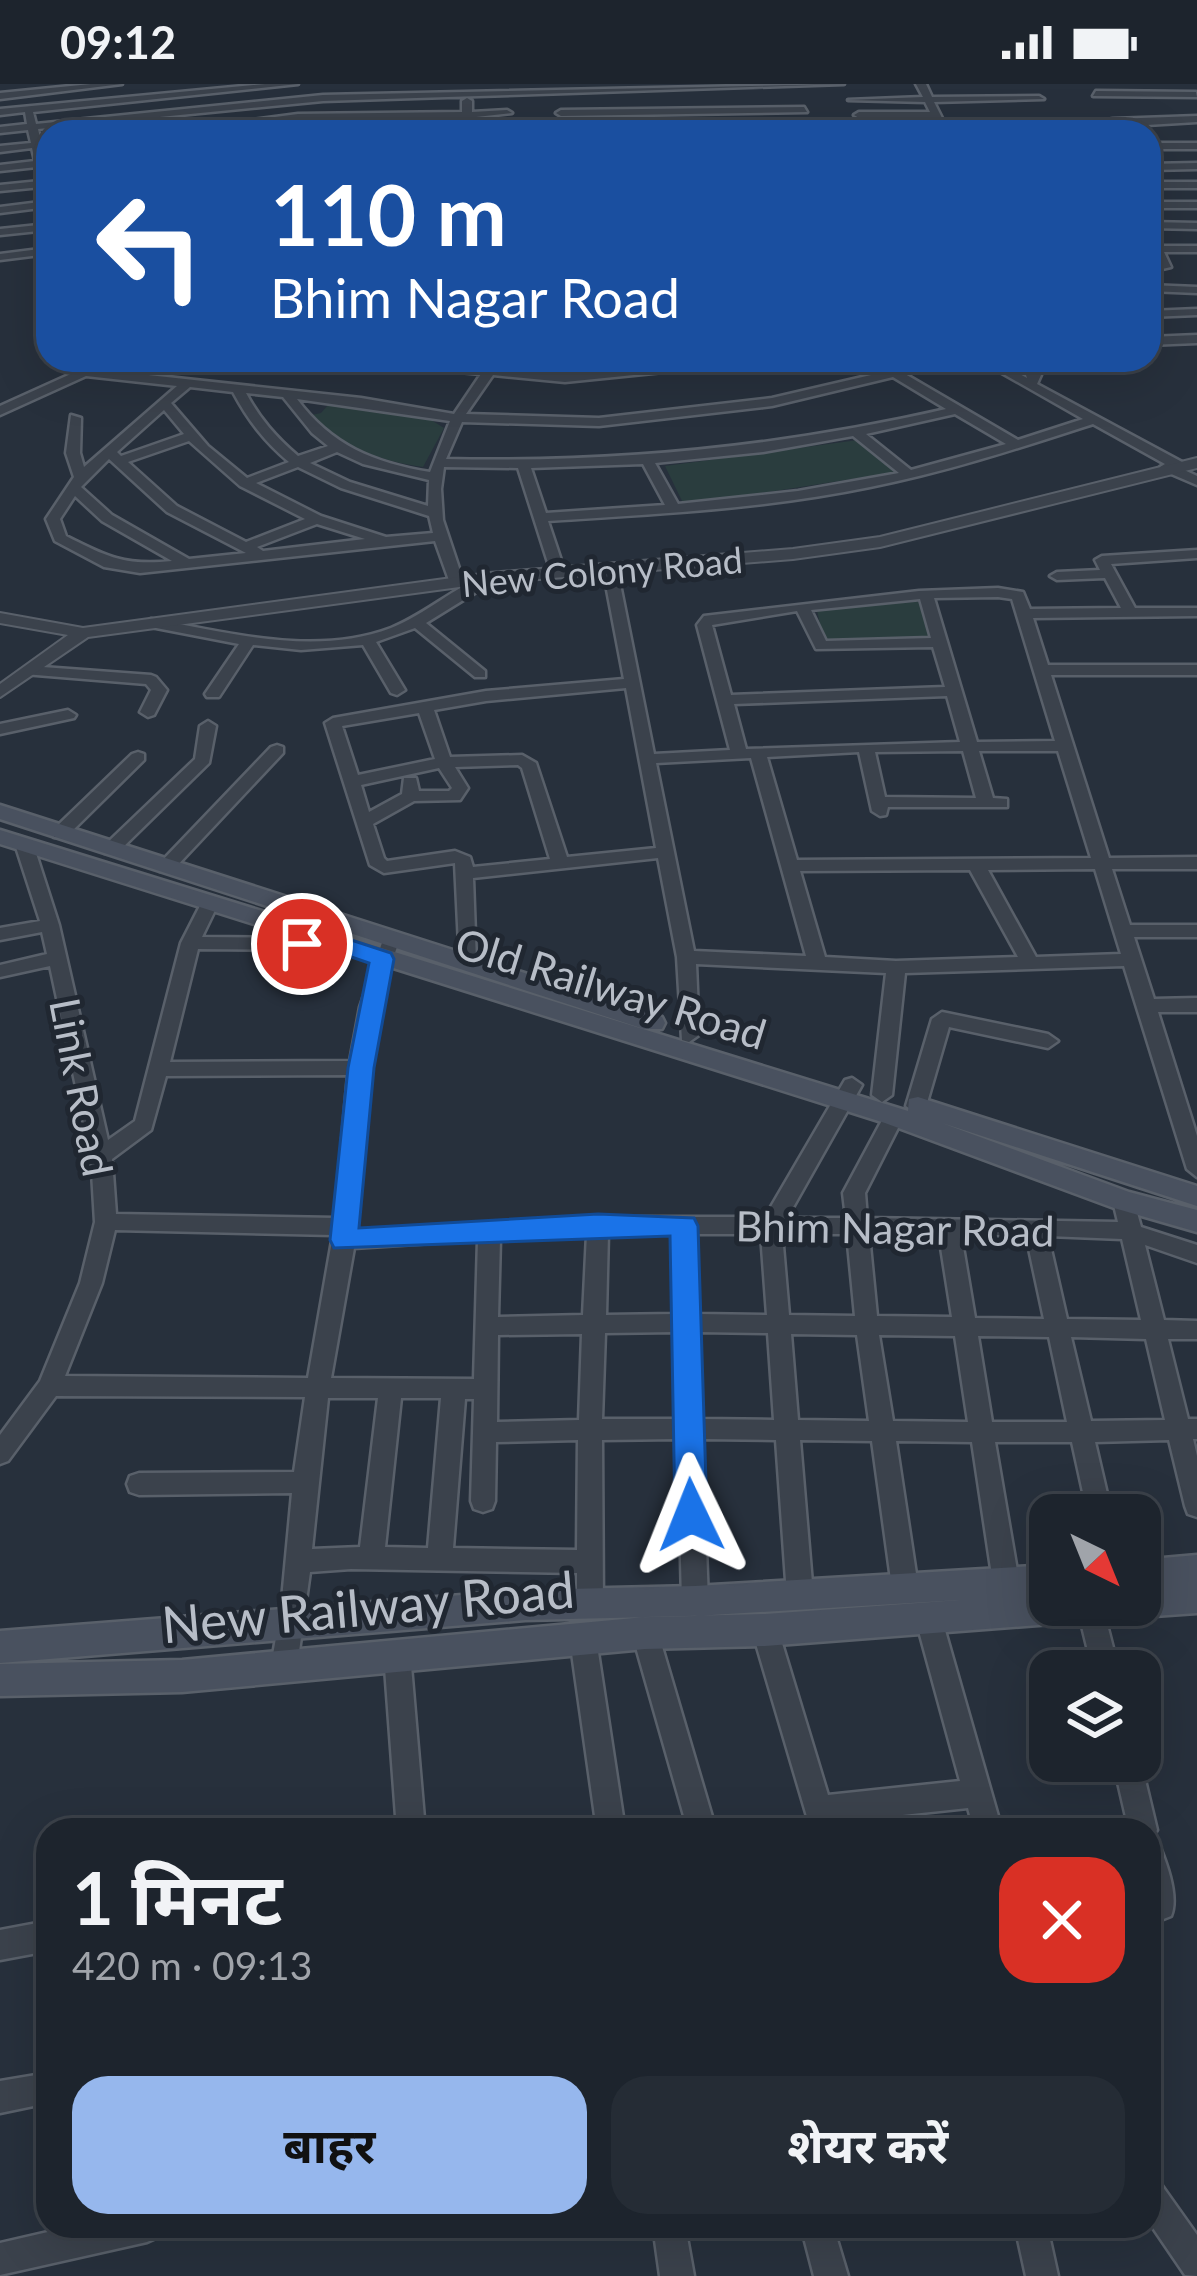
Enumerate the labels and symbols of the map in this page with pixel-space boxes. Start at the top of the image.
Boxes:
street label: New Colony Road [460,537,744,605]
pin [251,893,353,995]
street label: Old Railway Road [450,917,772,1059]
street label: Link Road [40,994,124,1180]
street label: Bhim Nagar Road [735,1200,1055,1256]
position arrow [628,1452,754,1578]
north arrow [1029,1494,1161,1626]
street label: New Railway Road [159,1558,577,1654]

